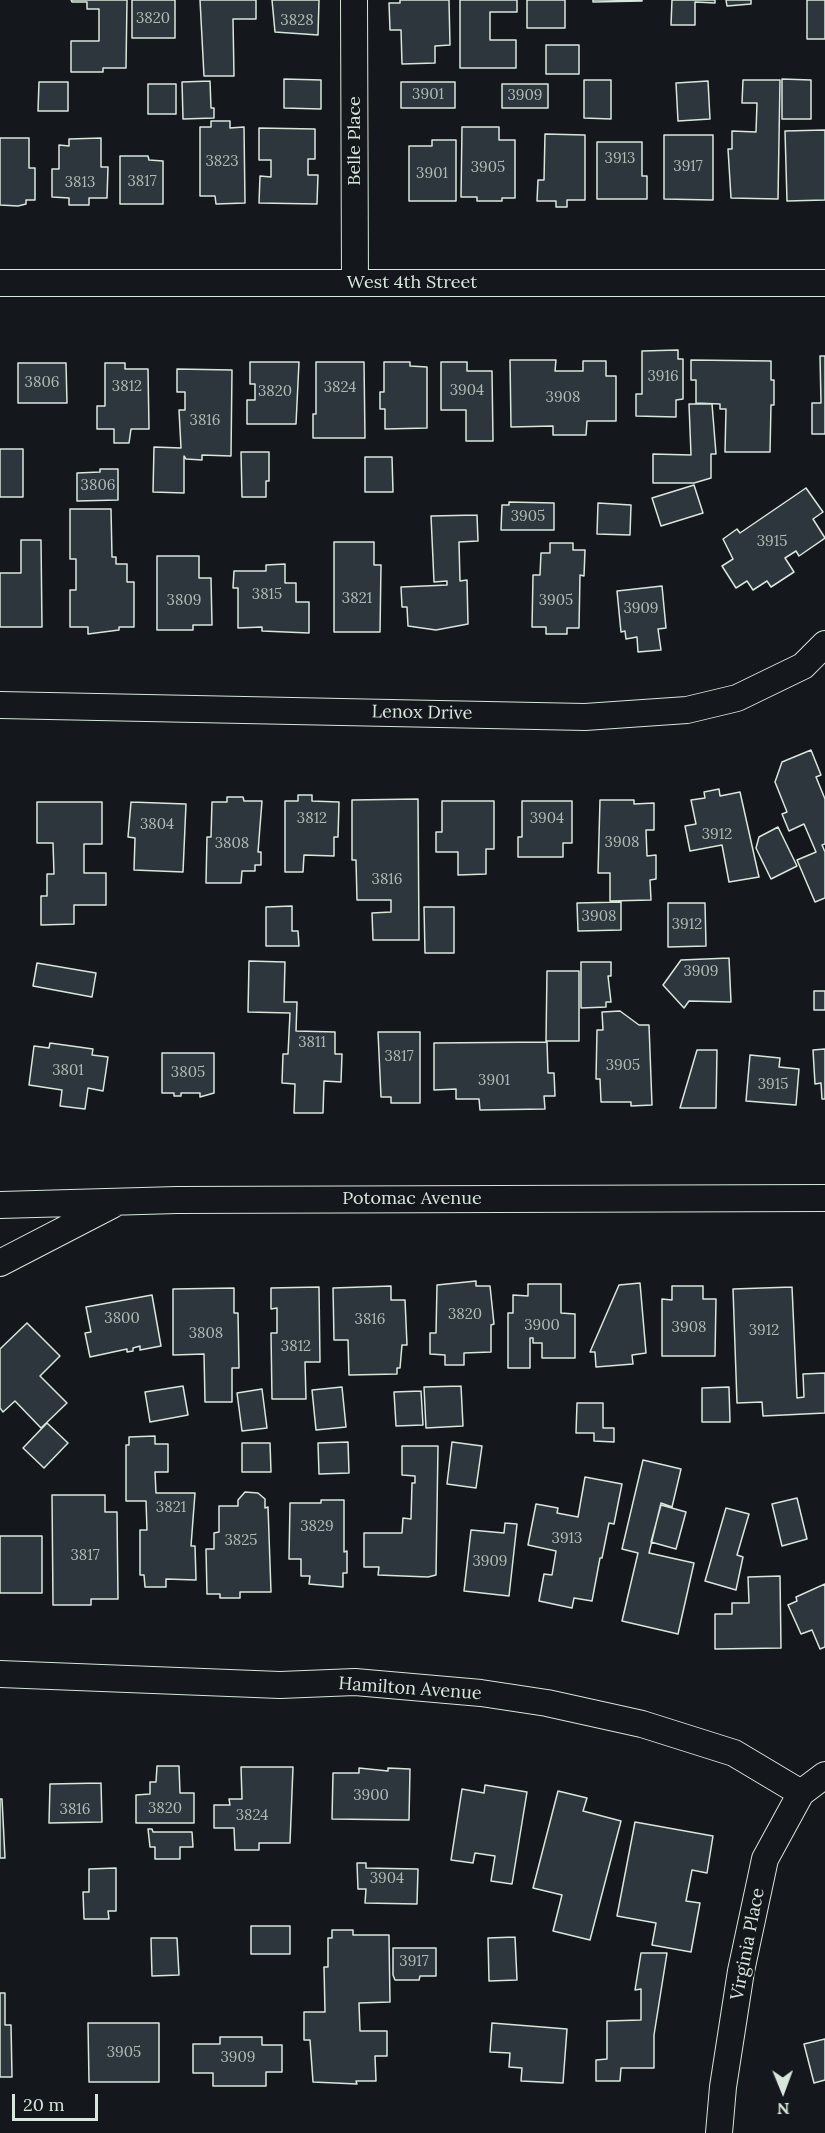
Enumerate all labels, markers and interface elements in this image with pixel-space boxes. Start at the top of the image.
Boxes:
house number: 3820 [136,10,170,28]
house number: 3828 [280,12,314,30]
house number: 3901 [412,86,444,104]
house number: 3909 [507,87,543,105]
street label: Belle Place [344,96,366,186]
house number: 3913 [605,150,635,168]
house number: 3823 [206,153,238,171]
house number: 3917 [673,158,703,176]
house number: 3905 [471,159,505,177]
house number: 3901 [416,165,448,183]
house number: 3817 [127,173,157,191]
house number: 3813 [65,174,95,192]
street label: West 4th Street [347,272,477,294]
house number: 3916 [647,368,679,386]
house number: 3806 [25,374,59,392]
house number: 3812 [112,378,142,396]
house number: 3824 [324,379,356,397]
house number: 3904 [450,382,484,400]
house number: 3820 [258,383,292,401]
house number: 3908 [546,389,580,407]
house number: 3816 [190,412,220,430]
house number: 3806 [81,477,115,495]
house number: 3905 [511,508,545,526]
house number: 3915 [757,533,787,551]
house number: 3815 [252,586,282,604]
house number: 3821 [342,590,372,608]
house number: 3809 [167,592,201,610]
house number: 3905 [539,592,573,610]
house number: 3909 [623,600,659,618]
street label: Lenox Drive [371,701,473,725]
house number: 3812 [297,810,327,828]
house number: 3904 [530,810,564,828]
house number: 3804 [140,816,174,834]
house number: 3912 [702,826,732,844]
house number: 3908 [605,834,639,852]
house number: 3808 [215,835,249,853]
house number: 3816 [372,871,402,889]
house number: 3908 [582,908,616,926]
house number: 3912 [672,916,702,934]
house number: 3909 [683,963,719,981]
house number: 3811 [298,1034,326,1052]
house number: 3817 [384,1048,414,1066]
house number: 3905 [606,1057,640,1075]
house number: 3801 [52,1062,84,1080]
house number: 3805 [171,1064,205,1082]
house number: 3901 [478,1072,510,1090]
house number: 3915 [758,1076,788,1094]
street label: Potomac Avenue [342,1188,482,1210]
house number: 3820 [448,1306,482,1324]
house number: 3800 [104,1310,140,1328]
house number: 3816 [355,1311,385,1329]
house number: 3900 [524,1317,560,1335]
house number: 3908 [672,1319,706,1337]
house number: 3912 [749,1322,779,1340]
house number: 3808 [189,1325,223,1343]
house number: 3812 [281,1338,311,1356]
house number: 3821 [156,1499,186,1517]
house number: 3829 [300,1518,334,1536]
house number: 3913 [552,1530,582,1548]
house number: 3825 [224,1532,258,1550]
house number: 3817 [70,1547,100,1565]
house number: 3909 [472,1553,508,1571]
street label: Hamilton Avenue [338,1673,482,1705]
house number: 3900 [353,1787,389,1805]
house number: 3820 [148,1800,182,1818]
house number: 3816 [60,1801,90,1819]
house number: 3824 [236,1807,268,1825]
house number: 3904 [370,1870,404,1888]
street label: Virginia Place [727,1886,769,2002]
house number: 3917 [399,1953,429,1971]
house number: 3905 [107,2044,141,2062]
house number: 3909 [220,2049,256,2067]
north arrow [753,2061,813,2121]
scale bar [15,2082,100,2120]
text: 20 m [23,2093,65,2116]
text: N [777,2099,790,2119]

